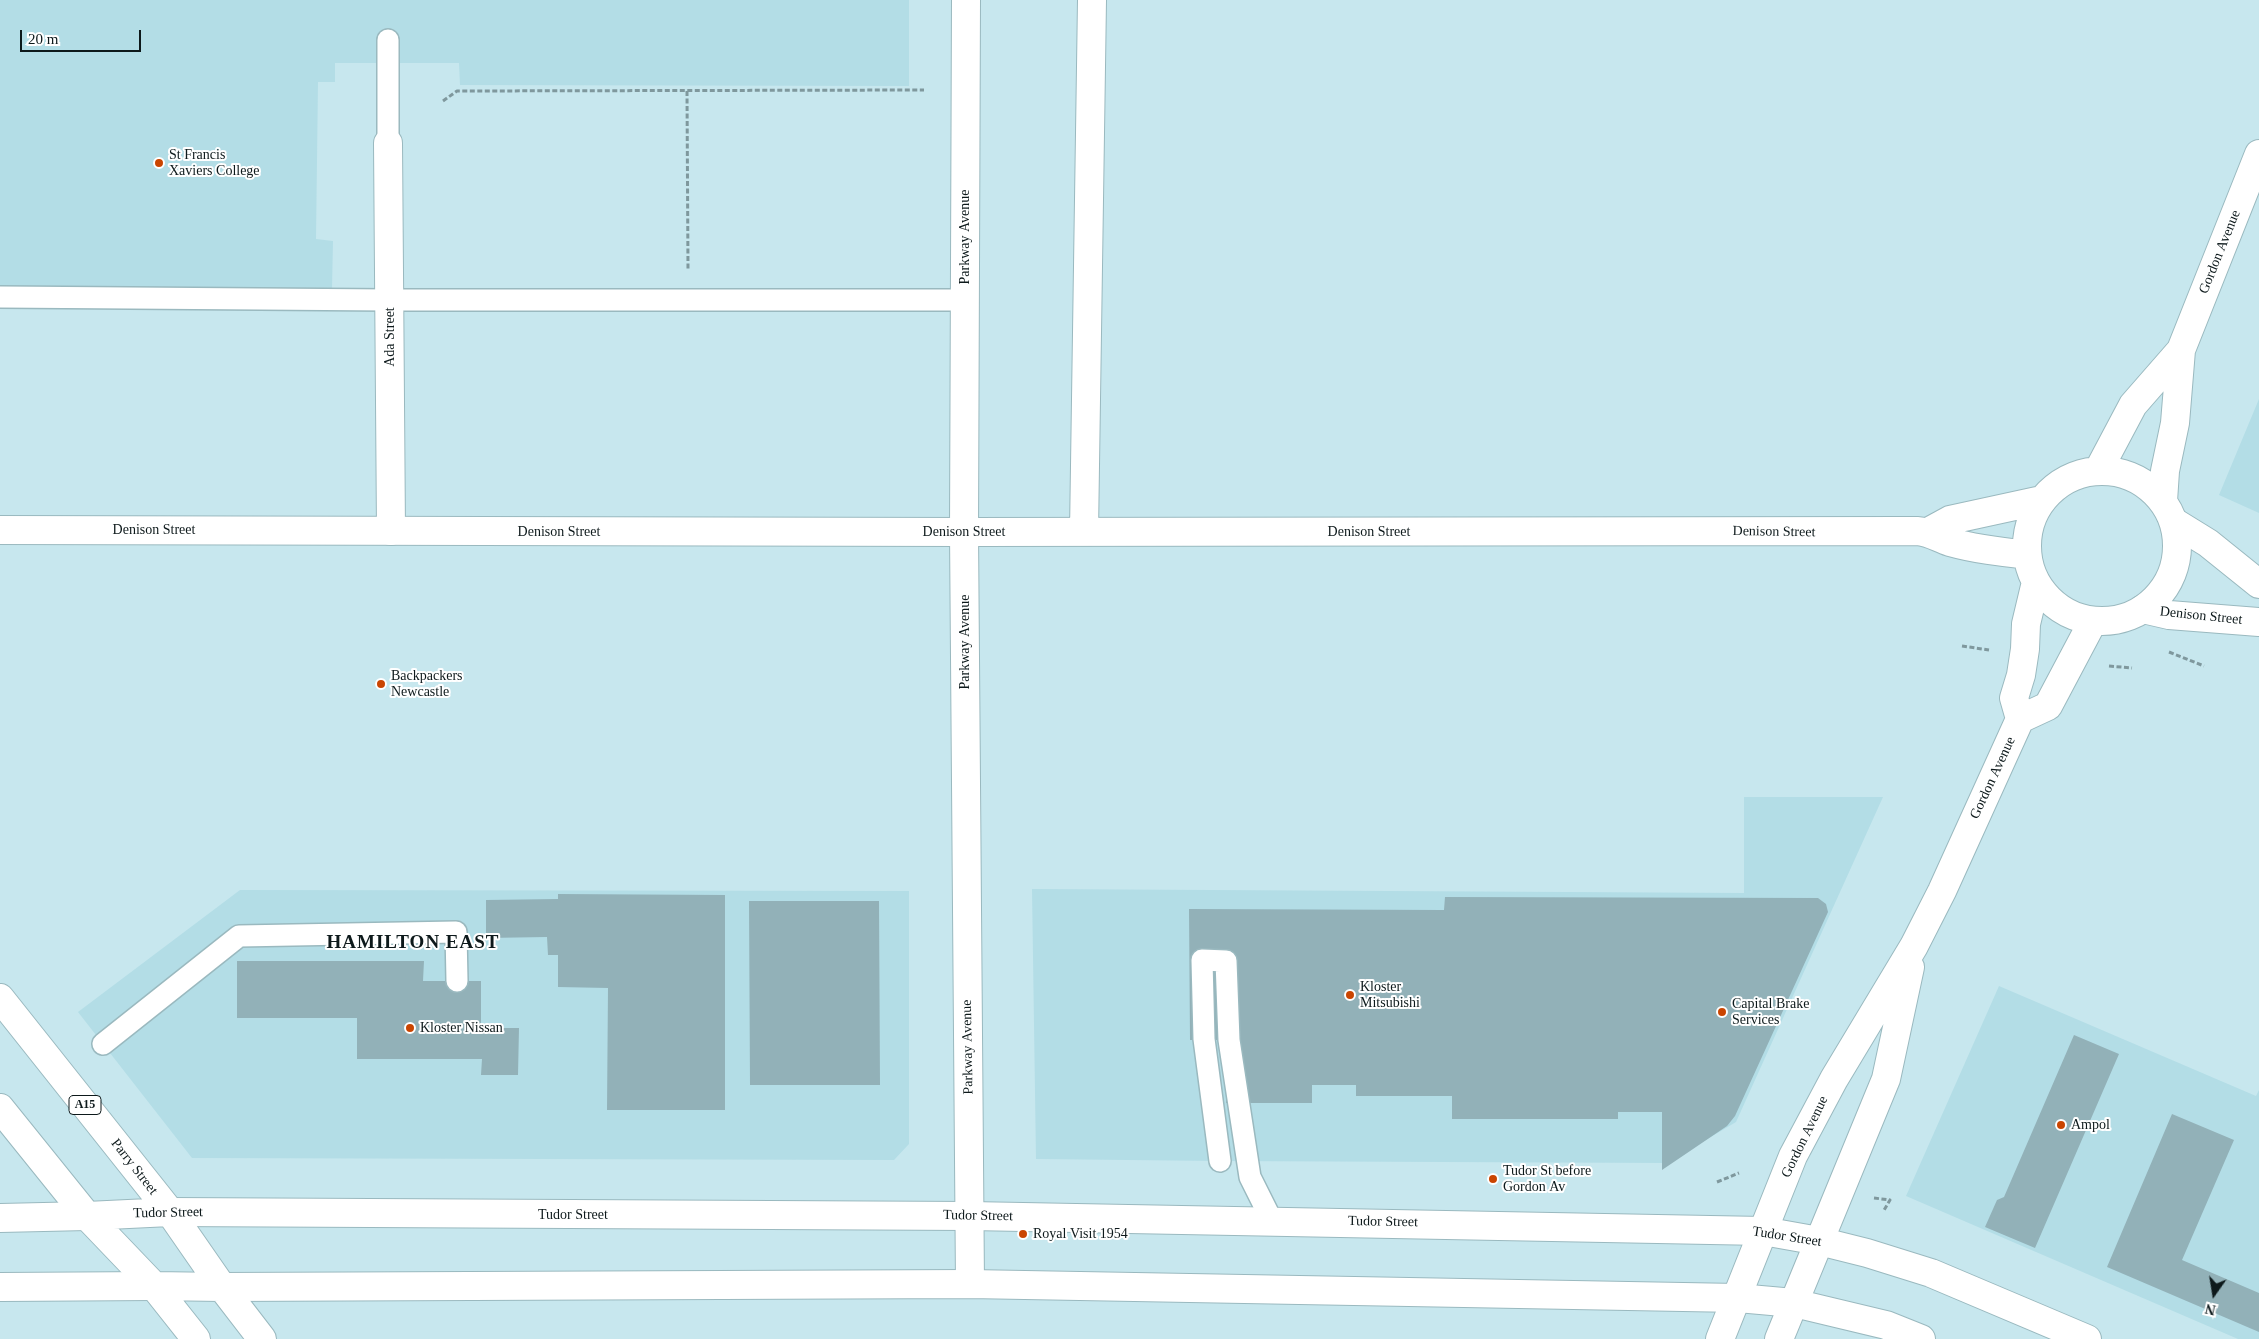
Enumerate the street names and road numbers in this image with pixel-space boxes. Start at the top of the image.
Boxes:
street label: Parkway Avenue [957,190,973,284]
street label: Gordon Avenue [2196,208,2244,296]
street label: Ada Street [382,307,398,367]
street label: Denison Street [113,522,195,538]
street label: Denison Street [1732,523,1816,541]
street label: Denison Street [518,524,600,540]
street label: Denison Street [923,524,1005,540]
street label: Denison Street [1328,524,1410,540]
street label: Parkway Avenue [957,595,973,689]
street label: Denison Street [2159,603,2243,629]
street label: Gordon Avenue [1967,734,2019,822]
street label: Parkway Avenue [959,999,977,1095]
street label: Gordon Avenue [1778,1093,1832,1181]
road number: A15 [69,1096,101,1114]
street label: Parry Street [107,1136,161,1198]
street label: Tudor Street [133,1204,203,1222]
street label: Tudor Street [538,1207,608,1223]
street label: Tudor Street [943,1207,1013,1225]
street label: Tudor Street [1348,1213,1418,1231]
street label: Tudor Street [1751,1223,1823,1251]

